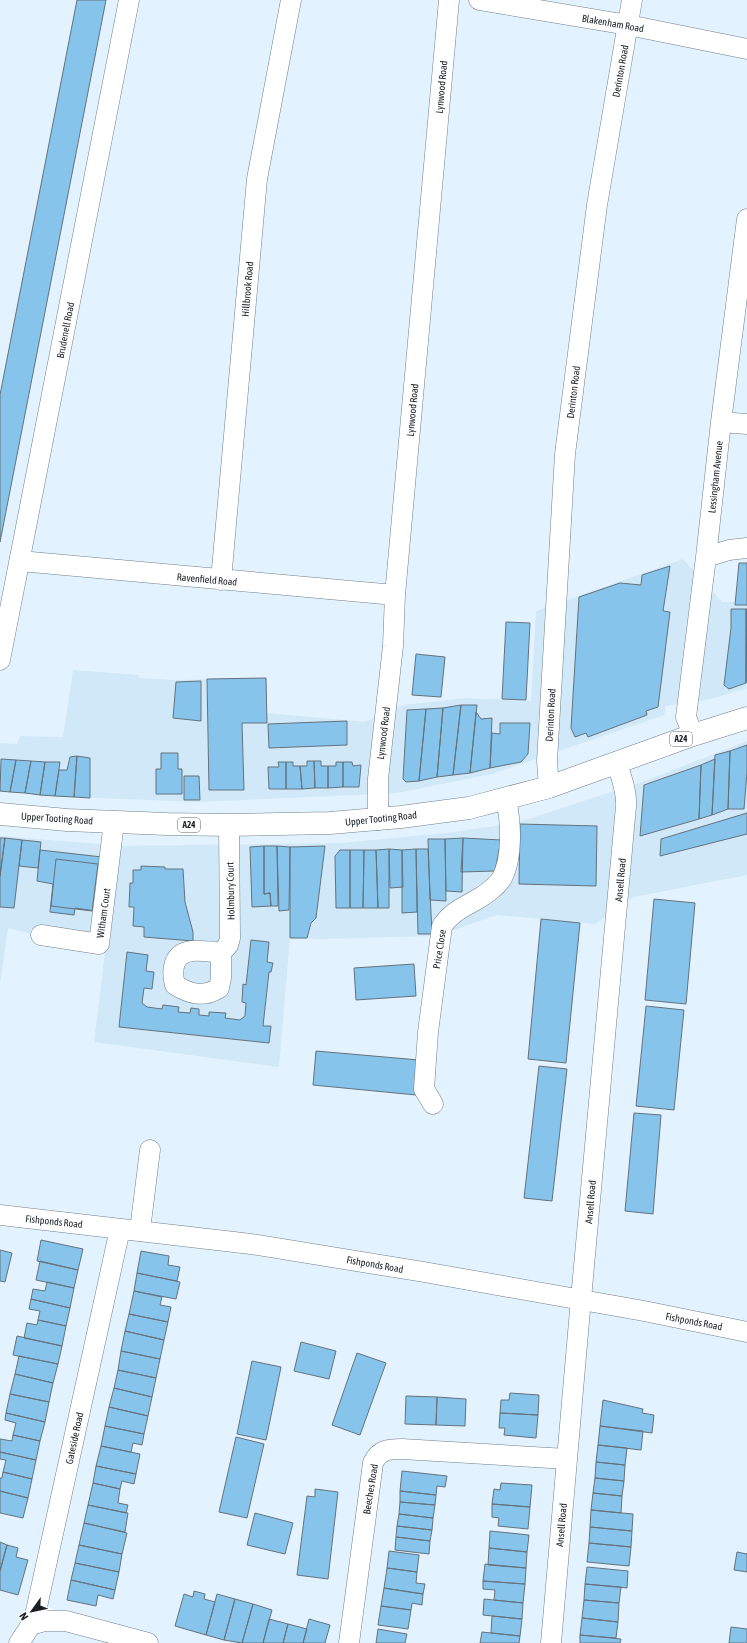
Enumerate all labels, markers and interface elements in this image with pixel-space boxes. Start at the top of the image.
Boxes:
street label: Blakenham Road [581,13,645,34]
street label: Derinton Road [610,44,631,98]
street label: Lynwood Road [434,60,449,114]
street label: Hillbrook Road [240,261,255,317]
street label: Brudenell Road [55,301,76,359]
street label: Derinton Road [565,365,582,419]
street label: Lynwood Road [405,383,420,437]
street label: Lessingham Avenue [706,440,725,514]
street label: Ravenfield Road [176,571,238,588]
street label: Derinton Road [544,688,557,742]
street label: Lynwood Road [375,706,392,760]
road number: A24 [670,732,692,746]
street label: Upper Tooting Road [345,809,418,828]
street label: Upper Tooting Road [21,810,94,827]
road number: A24 [178,818,200,832]
street label: Ansell Road [613,858,628,902]
street label: Holmbury Court [224,862,237,920]
street label: Witham Court [95,887,112,939]
street label: Price Close [431,928,448,969]
street label: Ansell Road [583,1180,598,1224]
street label: Fishponds Road [25,1213,83,1230]
street label: Fishponds Road [346,1254,405,1275]
street label: Fishponds Road [665,1311,724,1332]
street label: Gateside Road [64,1411,85,1465]
street label: Beeches Road [361,1463,380,1515]
street label: Ansell Road [554,1503,569,1547]
north arrow [12,1591,52,1631]
text: N [17,1610,30,1622]

